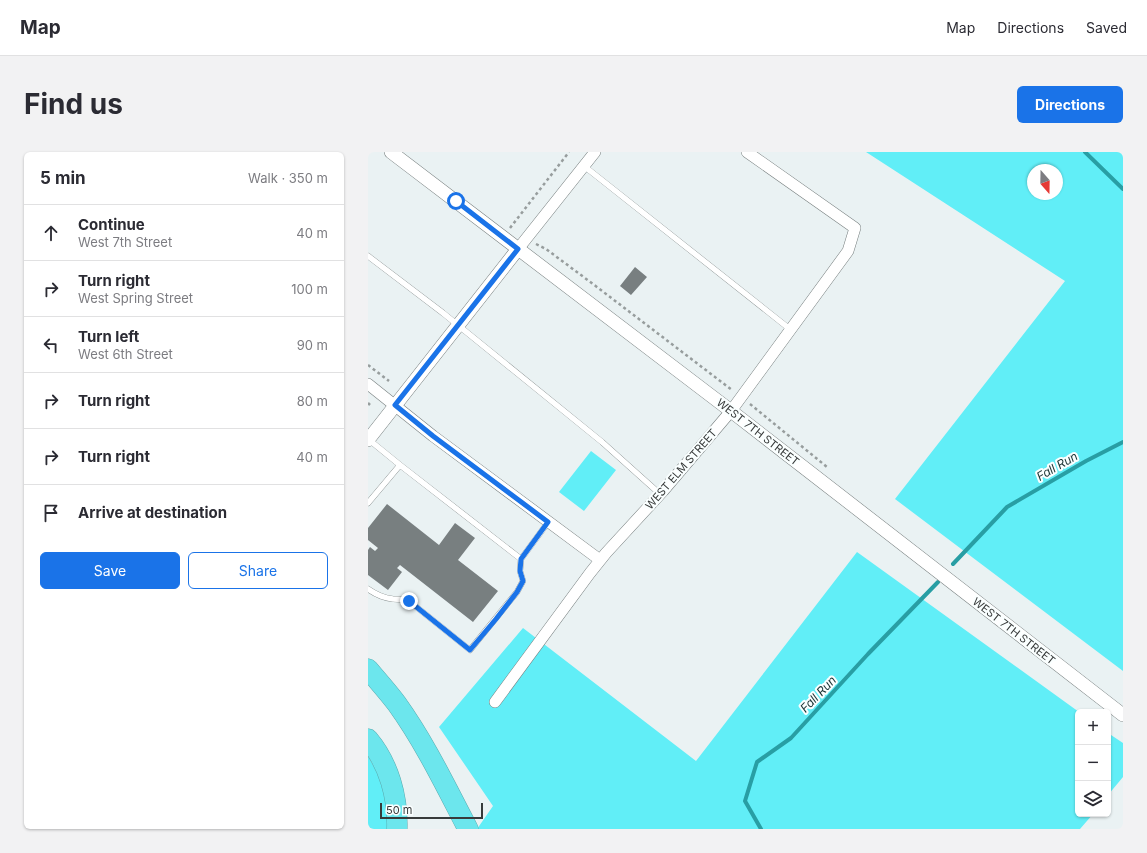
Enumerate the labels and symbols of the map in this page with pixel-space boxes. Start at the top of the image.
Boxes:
north arrow [1027,164,1063,200]
route start [447,192,465,210]
street label: WEST 7TH STREET [714,395,802,469]
street label: WEST ELM STREET [642,426,720,512]
water label: Fall Run [1034,448,1080,484]
route end [400,592,418,610]
street label: WEST 7TH STREET [970,594,1058,668]
water label: Fall Run [797,673,839,715]
scale bar [380,801,483,820]

